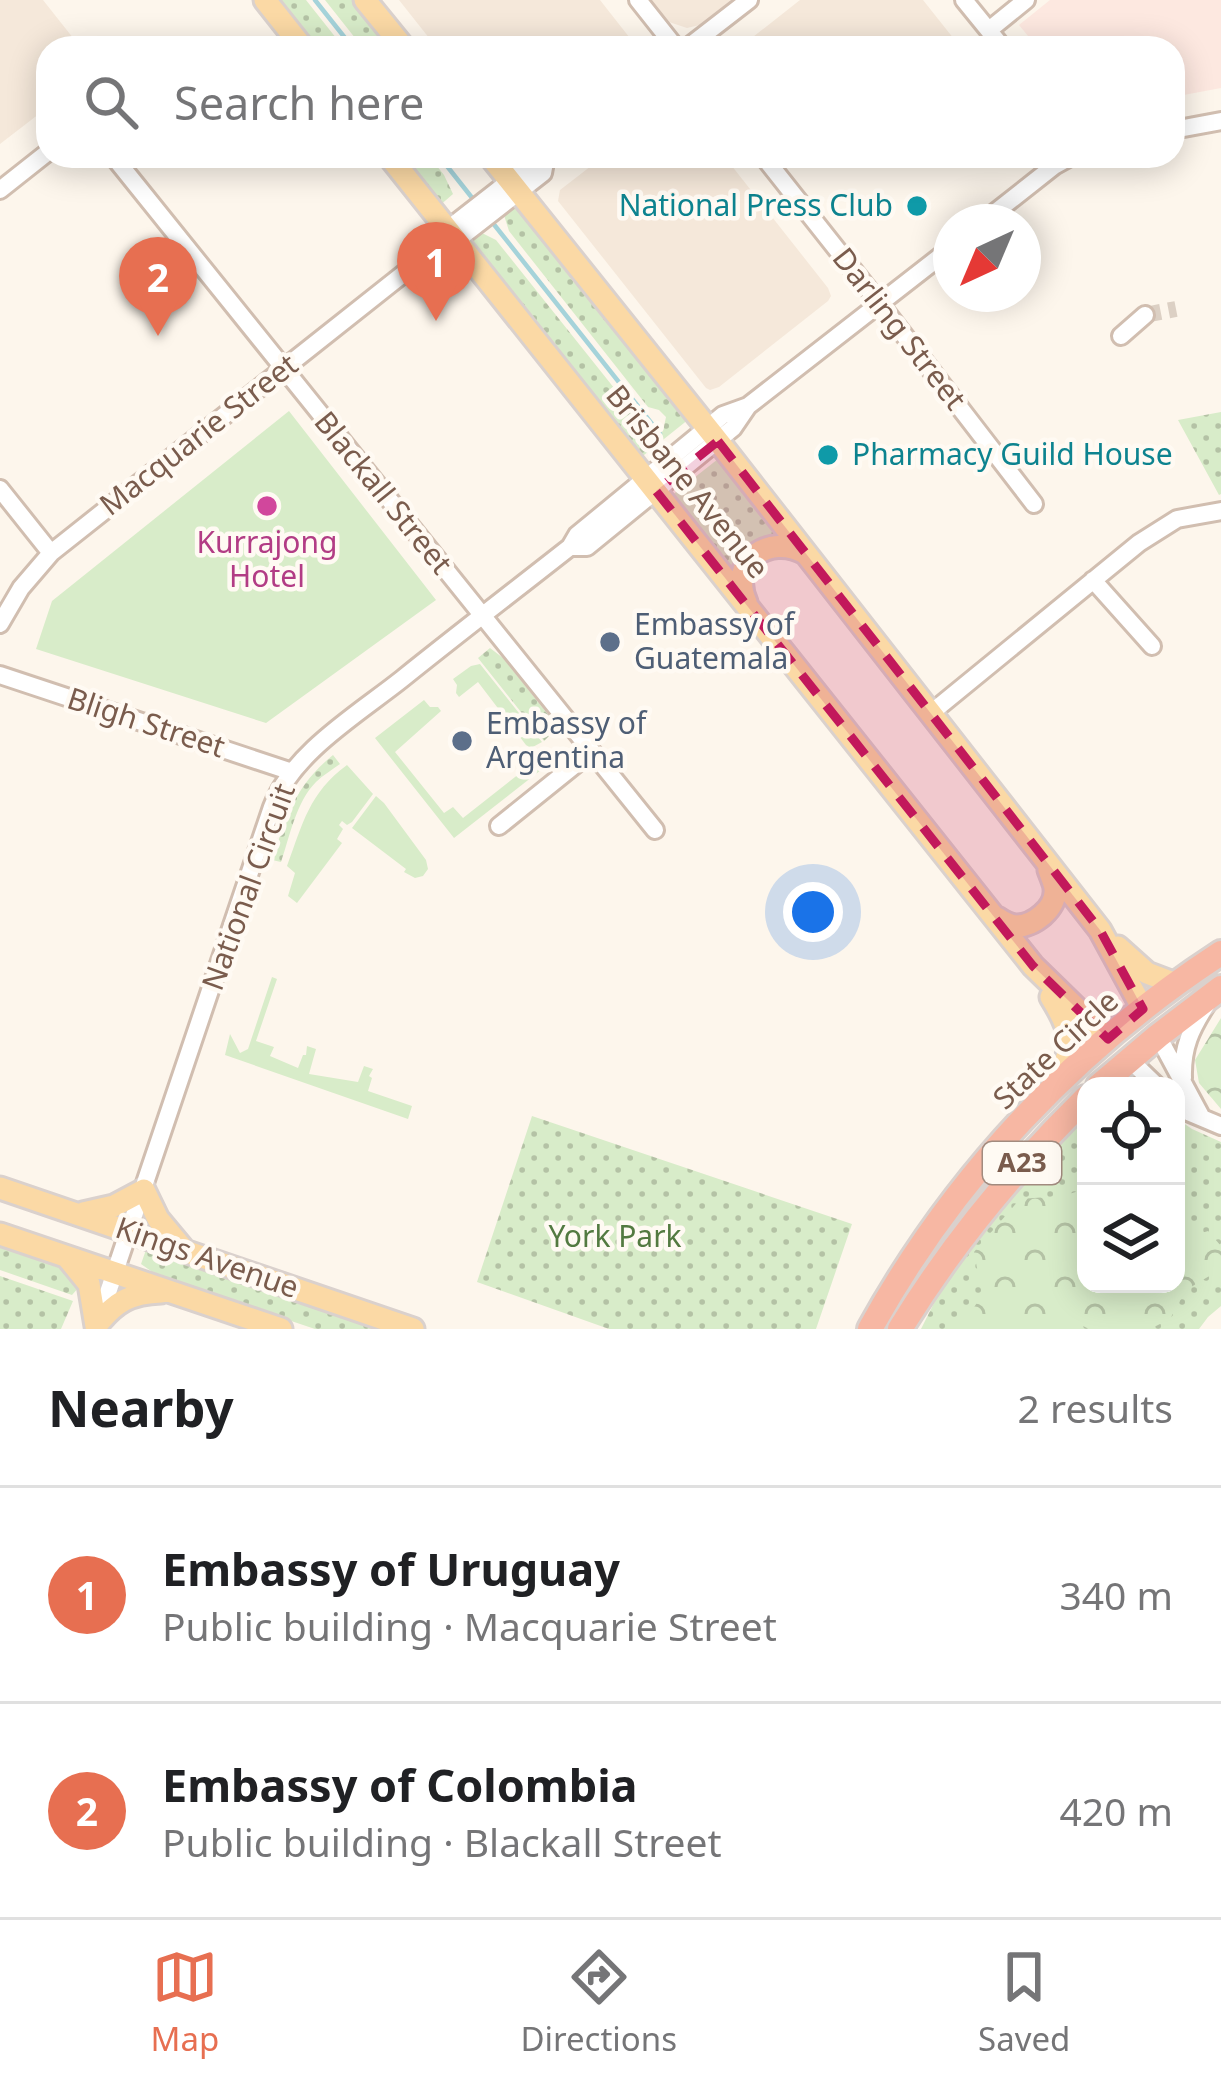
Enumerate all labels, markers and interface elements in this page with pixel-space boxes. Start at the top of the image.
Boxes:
search box [36,36,1185,168]
icon: search [78,69,144,135]
text: Search here [174,72,424,133]
place label: National Press Club [619,184,893,225]
marker: National Press Club [904,193,930,219]
north arrow [933,204,1041,312]
pin: 1 [397,222,475,321]
pin: 2 [119,237,197,336]
street label: Darling Street [824,239,977,418]
street label: Macquarie Street [91,343,306,524]
street label: Brisbane Avenue [597,376,779,586]
street label: Blackall Street [306,402,463,582]
place label: Pharmacy Guild House [852,433,1173,474]
marker: Pharmacy Guild House [815,442,841,468]
marker: Kurrajong Hotel [254,493,280,519]
place label: Kurrajong Hotel [197,521,338,596]
place label: Embassy of Guatemala [634,603,796,678]
marker: Embassy of Guatemala [597,629,623,655]
street label: Bligh Street [62,677,231,766]
place label: Embassy of Argentina [486,702,648,777]
marker: Embassy of Argentina [449,728,475,754]
street label: National Circuit [191,777,304,996]
your location [783,882,843,942]
street label: State Circle [983,980,1126,1118]
map controls [1077,1077,1185,1293]
button: locate [1077,1077,1185,1185]
road number: A23 [983,1142,1061,1184]
button: layers [1077,1185,1185,1293]
street label: Kings Avenue [111,1206,304,1307]
park label: York Park [548,1215,682,1256]
text: Nearby [48,1372,234,1442]
text: 2 results [1018,1381,1173,1434]
text: Embassy of Uruguay [162,1538,620,1599]
text: 1 [76,1568,98,1621]
text: 340 m [1059,1568,1173,1621]
text: Public building · Macquarie Street [162,1599,777,1652]
text: Embassy of Colombia [162,1754,638,1815]
text: 2 [76,1784,98,1837]
text: 420 m [1059,1784,1173,1837]
text: Public building · Blackall Street [162,1815,722,1868]
tab: Map [151,1944,219,2061]
tab: Directions [520,1944,677,2061]
tab: Saved [978,1944,1070,2061]

